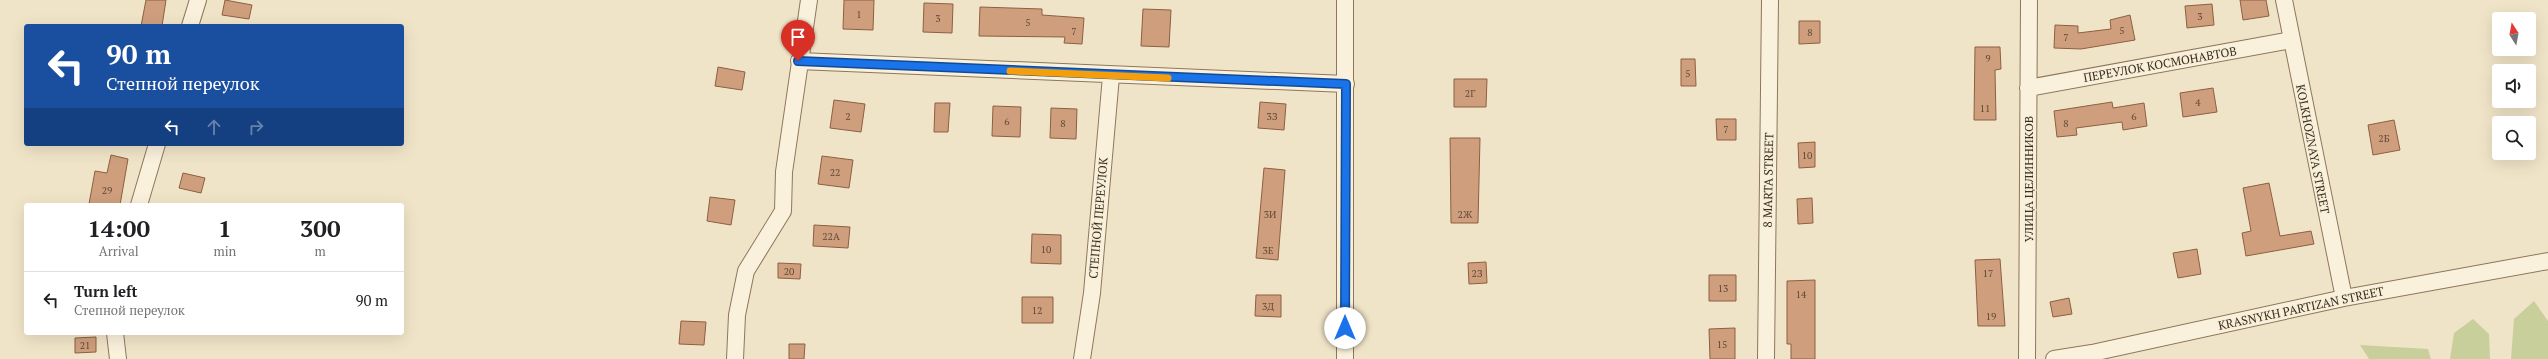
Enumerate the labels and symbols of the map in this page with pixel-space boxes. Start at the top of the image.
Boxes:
house number: 1 [856,8,862,21]
house number: 3 [2197,10,2203,23]
house number: 3 [935,12,941,25]
north arrow [2492,12,2536,56]
house number: 5 [1025,16,1031,29]
pin [781,20,815,61]
house number: 5 [2119,24,2125,37]
house number: 7 [1071,25,1077,38]
house number: 8 [1807,26,1813,39]
house number: 7 [2063,31,2069,44]
street label: ПЕРЕУЛОК КОСМОНАВТОВ [2082,43,2238,85]
house number: 9 [1985,52,1991,65]
house number: 5 [1685,67,1691,80]
street label: KOLKHOZNAYA STREET [2293,83,2333,216]
house number: 2Г [1465,87,1475,100]
house number: 4 [2195,96,2201,109]
house number: 11 [1980,102,1990,115]
house number: 2 [845,110,851,123]
house number: 3З [1267,110,1278,123]
house number: 6 [2131,110,2137,123]
house number: 6 [1004,115,1010,128]
street label: УЛИЦА ЦЕЛИННИКОВ [2021,116,2036,242]
house number: 8 [1060,117,1066,130]
house number: 8 [2063,117,2069,130]
house number: 7 [1723,123,1729,136]
street label: 8 MARTA STREET [1760,132,1776,228]
house number: 2Б [2378,132,2390,145]
house number: 10 [1802,149,1812,162]
street label: СТЕПНОЙ ПЕРЕУЛОК [1085,157,1111,279]
house number: 22 [830,166,840,179]
house number: 29 [102,184,112,197]
house number: 3И [1264,208,1277,221]
house number: 2Ж [1458,208,1473,221]
house number: 22А [822,230,840,243]
house number: 10 [1041,243,1051,256]
house number: 3Е [1262,244,1274,257]
house number: 20 [784,265,794,278]
house number: 2З [1472,267,1483,280]
house number: 17 [1983,267,1993,280]
house number: 13 [1718,282,1728,295]
street label: KRASNYKH PARTIZAN STREET [2217,283,2386,333]
house number: 14 [1796,288,1807,301]
house number: 3Д [1262,300,1274,313]
house number: 12 [1032,304,1042,317]
position arrow [1324,307,1366,349]
house number: 19 [1986,310,1996,323]
house number: 15 [1717,338,1727,351]
house number: 21 [80,339,90,352]

